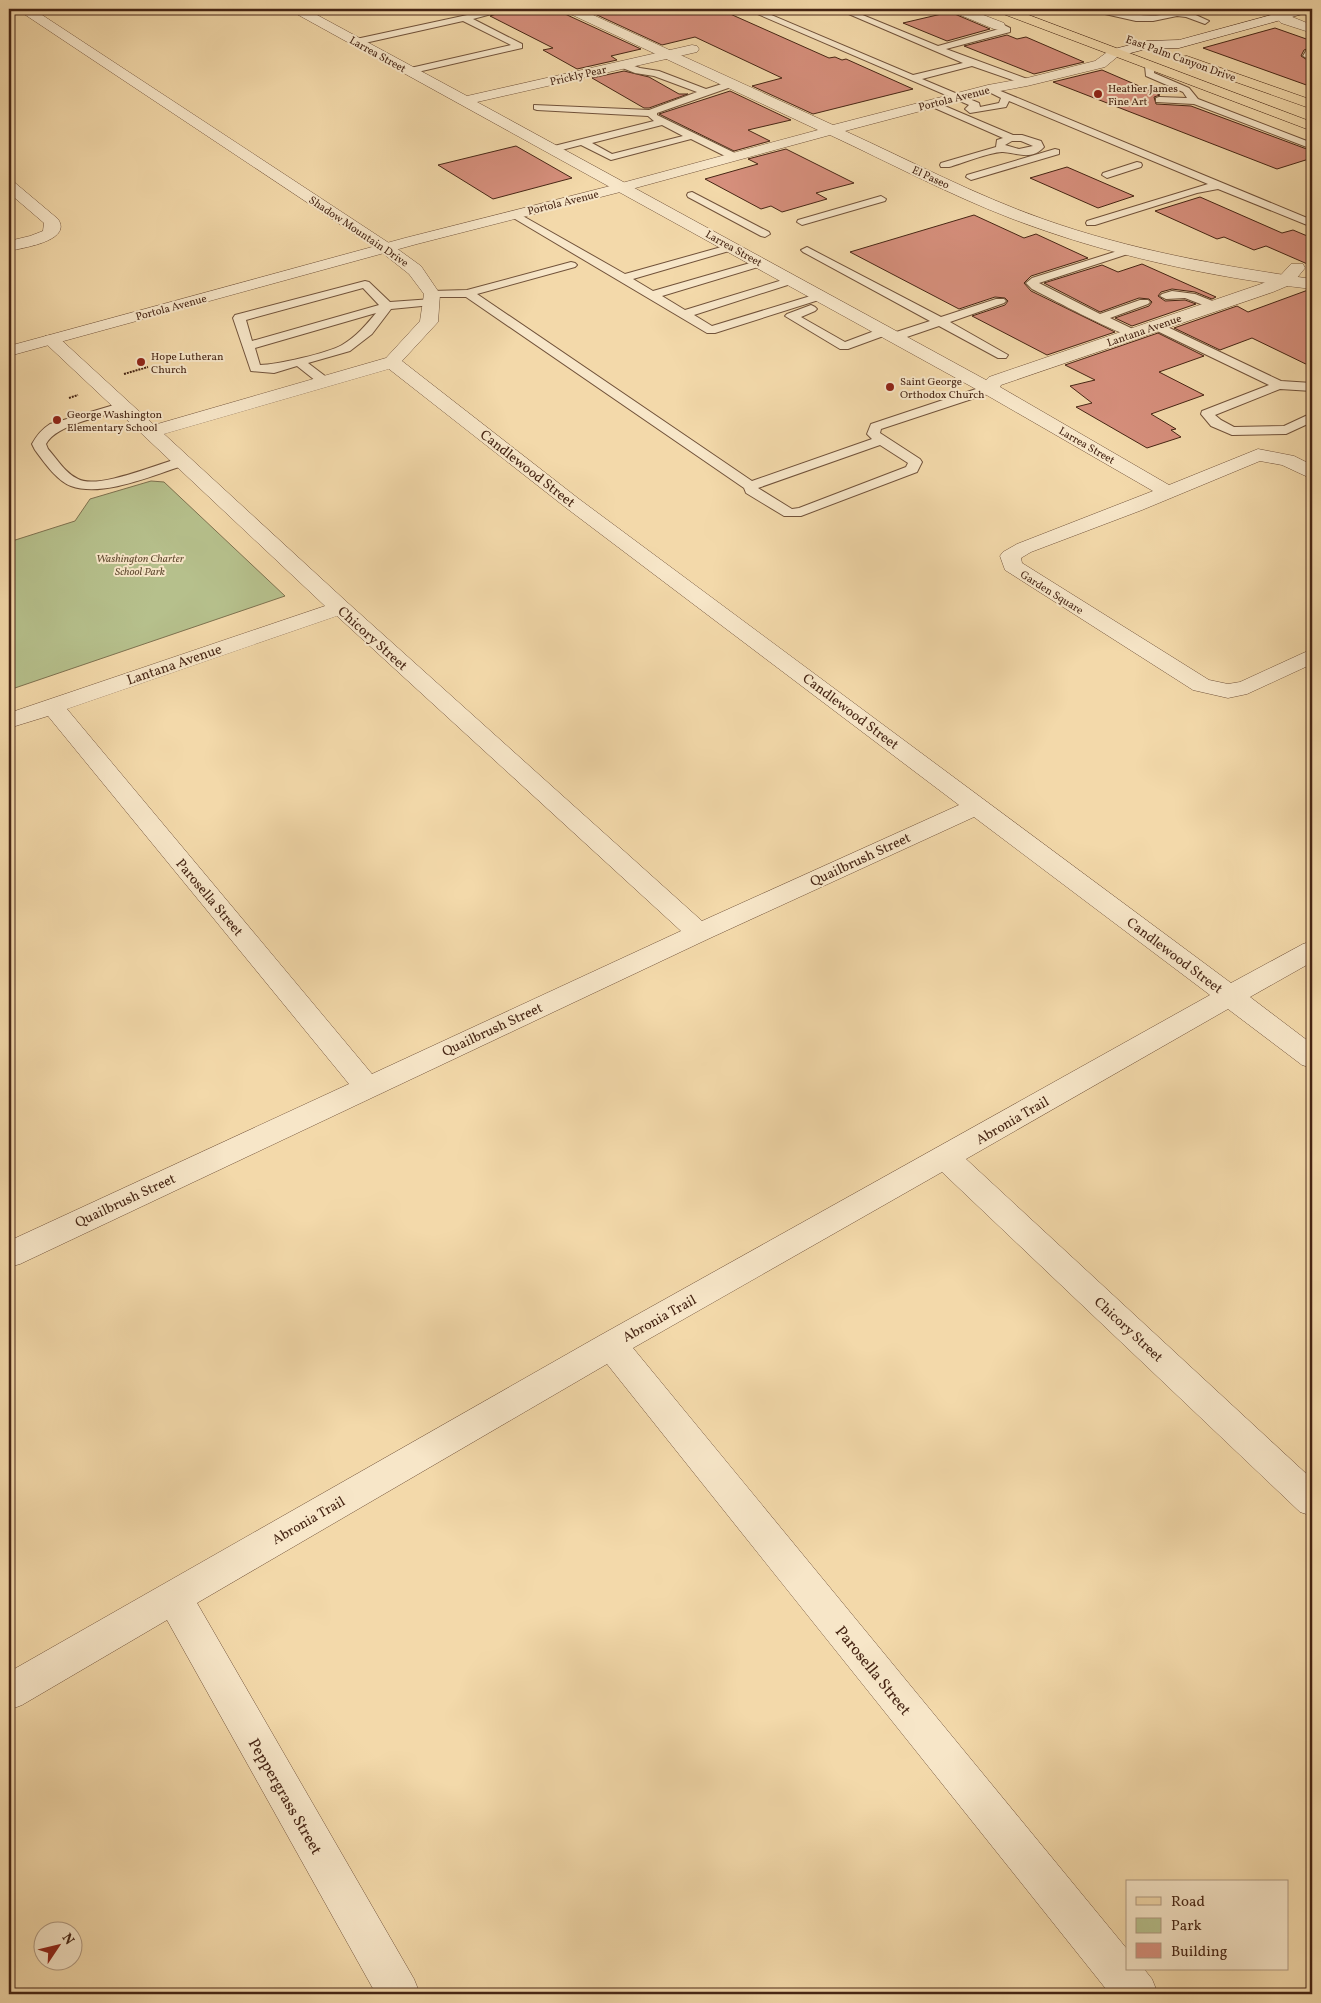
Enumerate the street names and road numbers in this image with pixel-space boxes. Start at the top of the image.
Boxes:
street label: East Palm Canyon Drive [1123,33,1238,86]
street label: Larrea Street [346,34,408,77]
street label: Prickly Pear [549,63,608,90]
street label: Portola Avenue [917,83,992,116]
street label: El Paseo [909,163,952,194]
street label: Portola Avenue [526,187,601,220]
street label: Shadow Mountain Drive [305,193,411,271]
street label: Larrea Street [702,228,764,271]
street label: Portola Avenue [134,292,209,325]
street label: Lantana Avenue [1105,312,1184,351]
street label: Larrea Street [1055,424,1117,469]
street label: Candlewood Street [476,426,579,512]
street label: Garden Square [1017,568,1086,619]
street label: Chicory Street [333,603,411,676]
street label: Lantana Avenue [125,640,225,691]
street label: Candlewood Street [798,670,902,755]
street label: Quailbrush Street [807,829,914,892]
street label: Parosella Street [171,855,247,941]
street label: Candlewood Street [1122,914,1226,999]
street label: Quailbrush Street [439,999,546,1062]
street label: Abronia Trail [973,1093,1053,1150]
street label: Quailbrush Street [72,1170,179,1233]
street label: Abronia Trail [619,1291,700,1347]
street label: Chicory Street [1089,1293,1167,1367]
street label: Abronia Trail [269,1493,349,1550]
street label: Parosella Street [829,1622,916,1721]
street label: Peppergrass Street [242,1735,327,1859]

